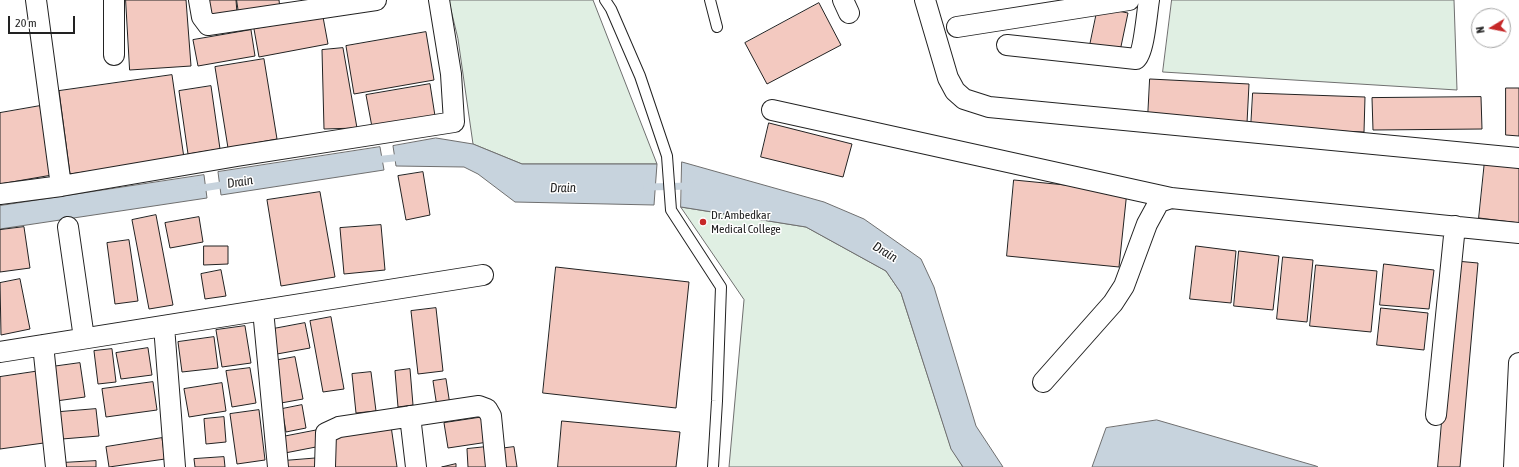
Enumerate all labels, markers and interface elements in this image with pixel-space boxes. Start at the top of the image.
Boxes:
scale bar [10,8,77,34]
north arrow [1471,8,1511,48]
text: 20 m [15,16,37,30]
text: N [1474,26,1487,34]
water label: Drain [226,172,254,192]
water label: Drain [550,180,576,196]
place label: Dr. Ambedkar Medical College [711,208,781,236]
marker: Dr. Ambedkar Medical College [698,217,708,227]
water label: Drain [870,239,900,265]

